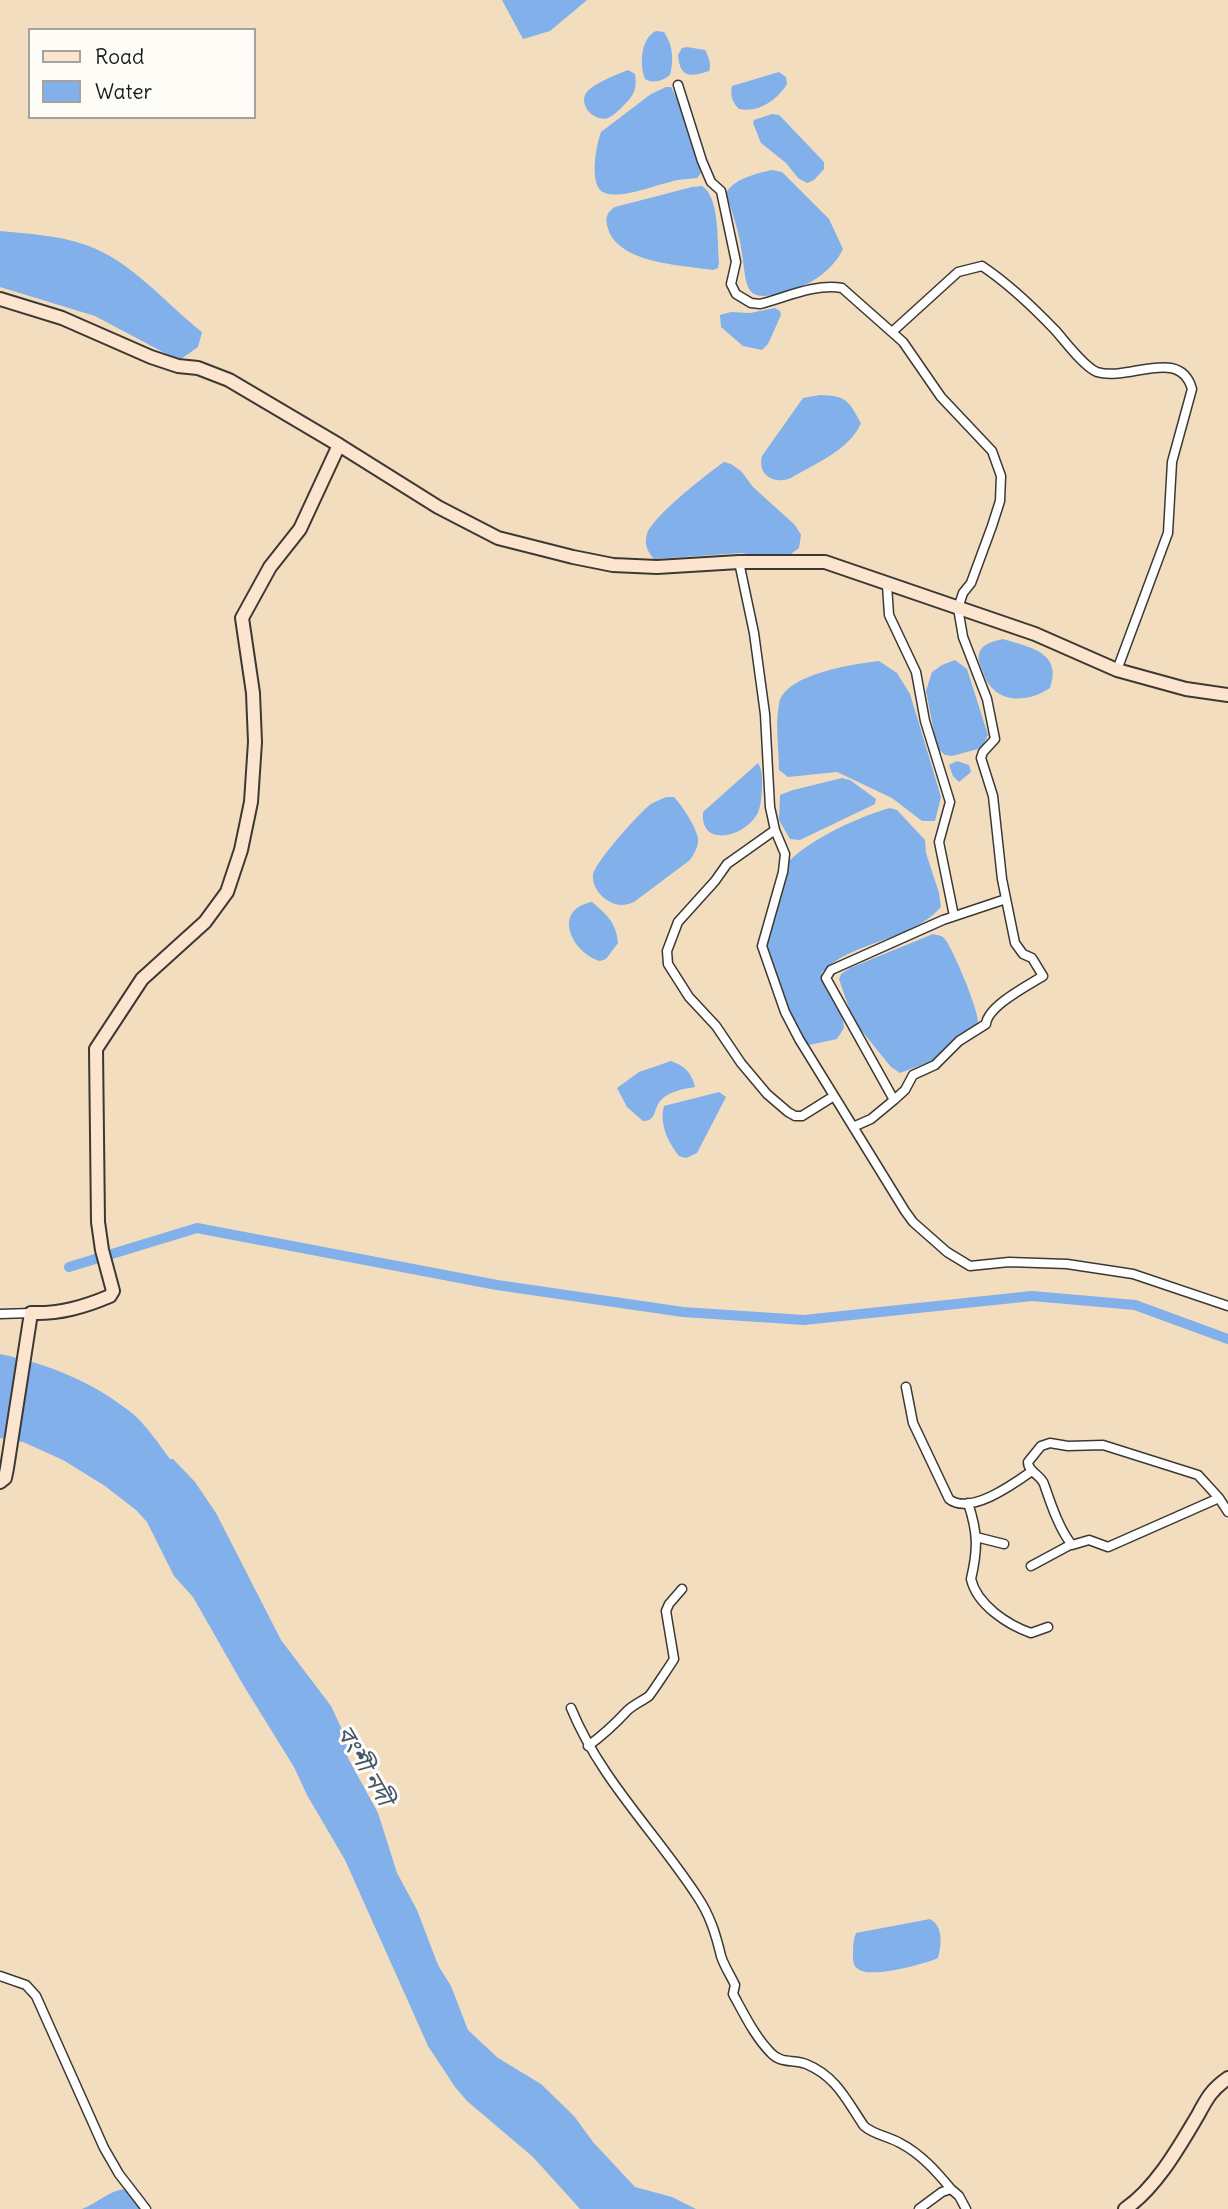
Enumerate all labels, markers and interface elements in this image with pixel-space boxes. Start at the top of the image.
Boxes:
legend [28,28,256,119]
text: Road [95,43,144,70]
text: Water [95,78,152,105]
water label: বংশী নদী [330,1721,398,1811]

